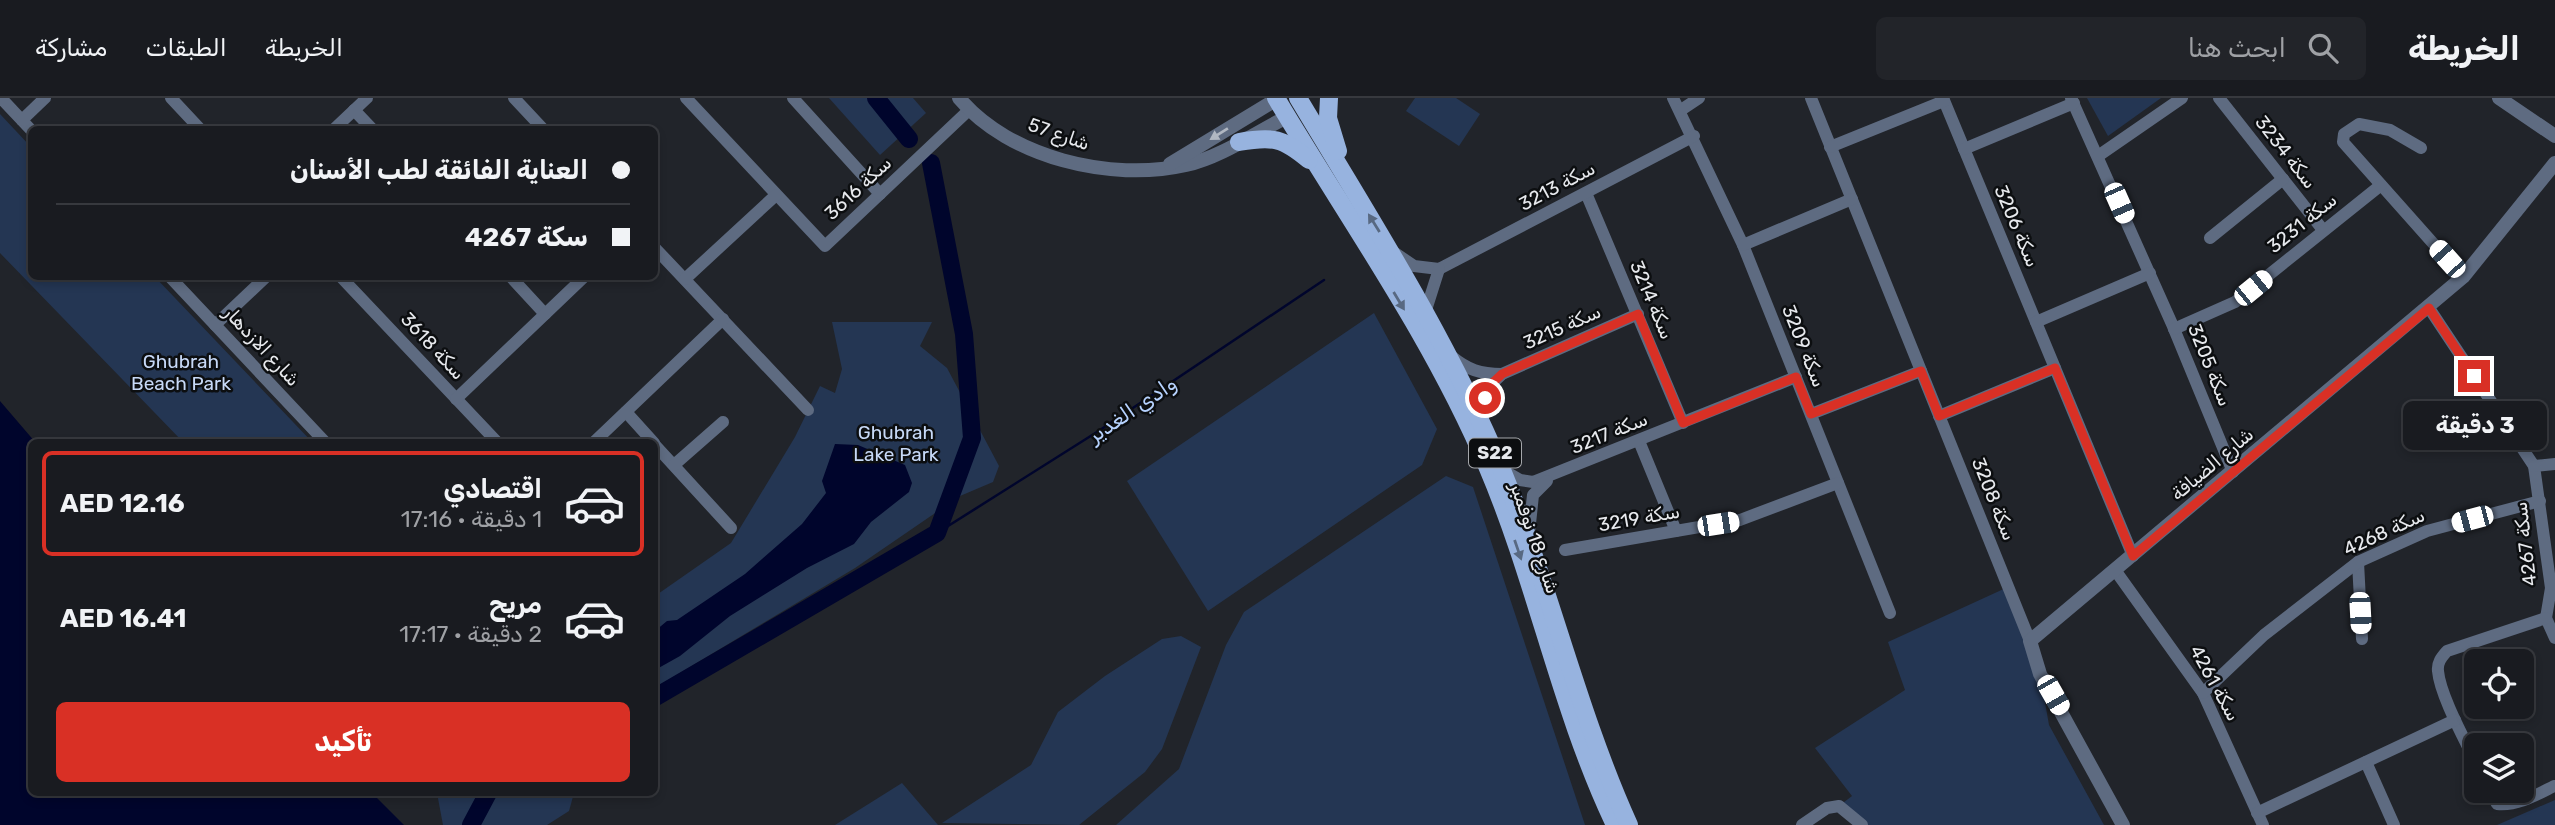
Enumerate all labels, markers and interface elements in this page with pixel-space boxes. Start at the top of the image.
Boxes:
search box [1876,17,2366,80]
icon: search [2304,29,2342,67]
text: الخريطة [2408,29,2520,68]
text: ابحث هنا [2188,33,2286,64]
text: مشاركة [35,34,107,62]
text: الطبقات [145,34,227,62]
text: الخريطة [265,34,343,62]
street label: سكة 3234 [2250,111,2322,193]
street label: شارع 57 [1025,113,1093,157]
one-way arrow [1209,128,1228,141]
street label: سكة 3616 [820,151,896,225]
text: العناية الفائقة لطب الأسنان [290,155,588,186]
street label: سكة 3213 [1515,156,1599,216]
car [2101,180,2138,226]
street label: سكة 3206 [1989,182,2045,270]
street label: سكة 3231 [2263,188,2341,258]
one-way arrow [1367,213,1380,232]
text: سكة 4267 [465,222,588,253]
car [2426,236,2469,282]
street label: سكة 3214 [1625,257,1679,343]
car [2231,267,2276,309]
one-way arrow [1392,291,1405,311]
street label: شارع الازدهار [217,300,305,392]
street label: سكة 3215 [1520,300,1604,354]
street label: سكة 3209 [1777,302,1831,390]
street label: سكة 3618 [396,308,470,384]
street label: سكة 3205 [2183,321,2237,409]
park label: Ghubrah Beach Park [131,350,231,395]
route end [2458,360,2490,392]
water label: وادي الغدير [1081,370,1182,451]
route start [1469,382,1501,414]
callout: 3 دقيقة [2402,400,2546,450]
street label: سكة 3217 [1567,407,1651,459]
text: 3 دقيقة [2435,411,2515,439]
park label: Ghubrah Lake Park [853,421,939,466]
street label: شارع الضيافة [2166,423,2259,507]
road number: S22 [1469,438,1521,468]
street label: سكة 3208 [1967,454,2021,544]
icon: car [563,472,626,535]
text: اقتصادي [443,474,542,505]
street label: شارع 18 نوفمبر [1503,479,1565,597]
text: AED 12.16 [60,488,185,519]
street label: سكة 3219 [1596,500,1682,536]
street label: سكة 4267 [2508,501,2542,587]
street label: سكة 4268 [2340,503,2428,561]
car [2449,503,2496,535]
text: 1 دقيقة · 17:16 [401,505,542,533]
car [1696,510,1741,538]
one-way arrow [1513,539,1524,560]
icon: car [563,587,626,650]
text: مريح [489,589,542,620]
car [2349,591,2372,635]
text: AED 16.41 [60,603,186,634]
text: 2 دقيقة · 17:17 [399,620,542,648]
street label: سكة 4261 [2185,641,2245,725]
map controls [2464,649,2534,803]
button: locate [2464,649,2534,719]
car [2034,672,2073,718]
button: تأكيد [56,702,630,782]
button: layers [2464,733,2534,803]

